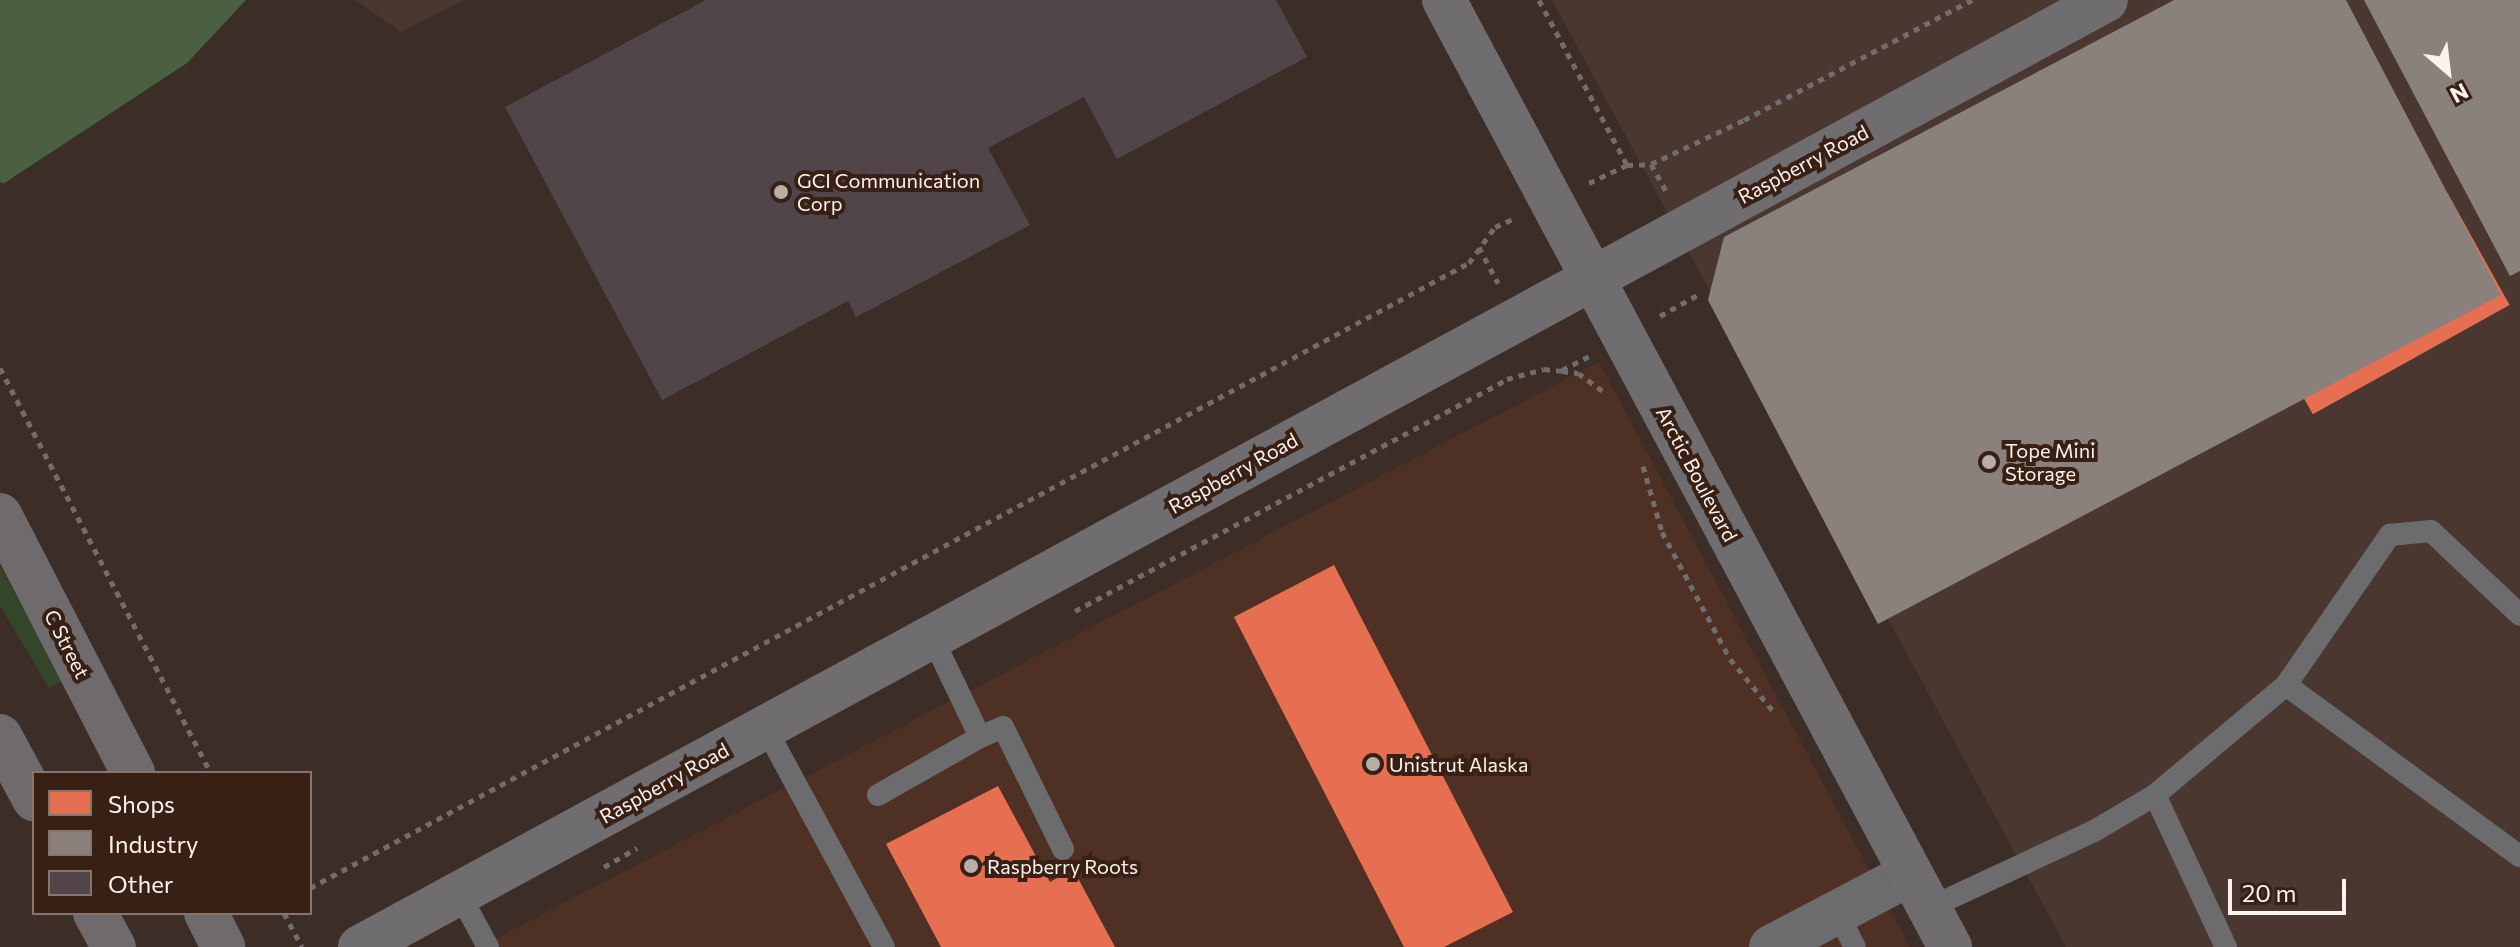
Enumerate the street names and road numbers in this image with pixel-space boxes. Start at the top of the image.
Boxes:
street label: Raspberry Road [1734,120,1872,208]
street label: Arctic Boulevard [1651,402,1743,546]
street label: Raspberry Road [1164,428,1302,518]
street label: C Street [39,606,95,682]
street label: Raspberry Road [595,738,733,828]

